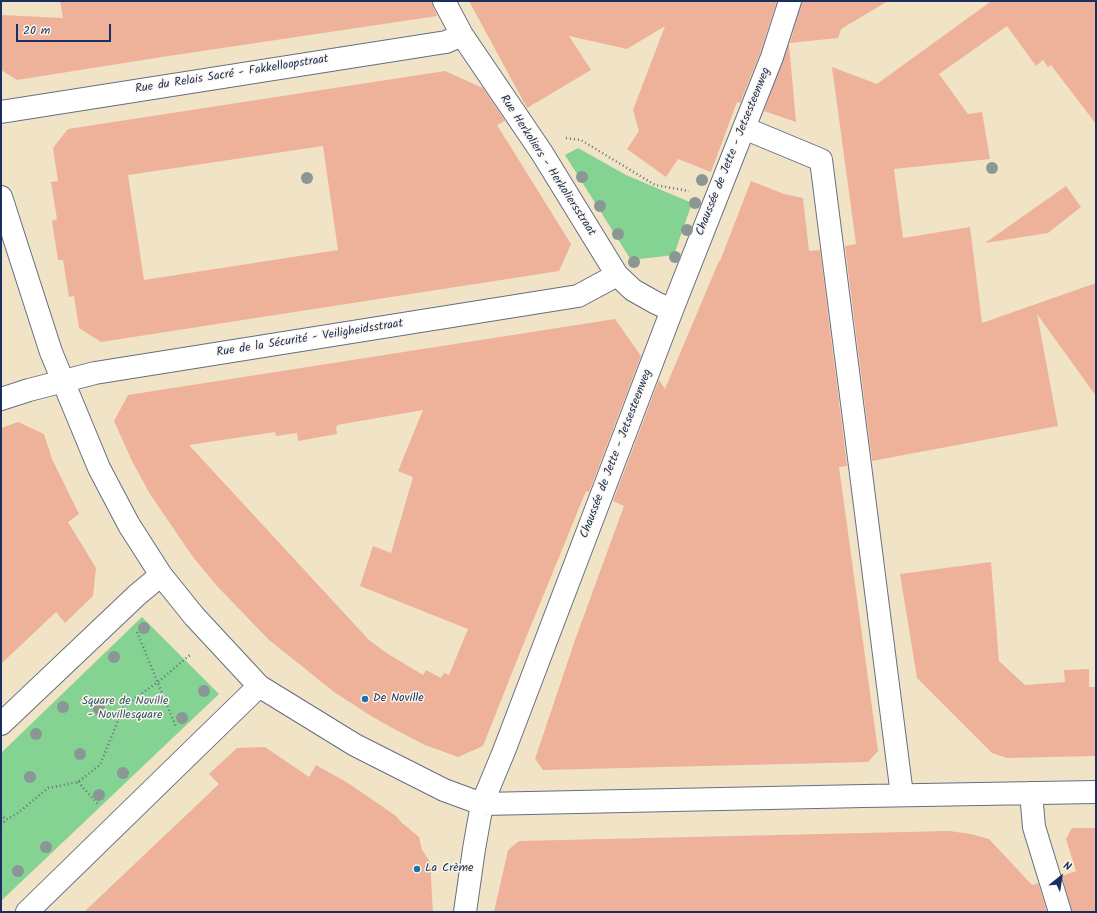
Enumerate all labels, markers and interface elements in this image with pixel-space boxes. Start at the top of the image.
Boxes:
scale bar [18,16,113,42]
text: 20 m [23,21,50,40]
street label: Rue du Relais Sacré - Fakkelloopstraat [134,53,330,97]
street label: Chaussée de Jette - Jetsesteenweg [694,66,774,238]
street label: Rue Herkoliers - Herkoliersstraat [496,93,598,239]
street label: Rue de la Sécurité - Veiligheidsstraat [216,317,404,361]
street label: Chaussée de Jette - Jetsesteenweg [578,367,656,541]
place label: De Noville [373,692,424,706]
marker: De Noville [360,694,370,704]
park label: Square de Noville - Novillesquare [82,695,168,723]
north arrow [1041,857,1081,897]
text: N [1059,857,1075,876]
place label: La Crème [425,862,473,876]
marker: La Crème [412,864,422,874]

